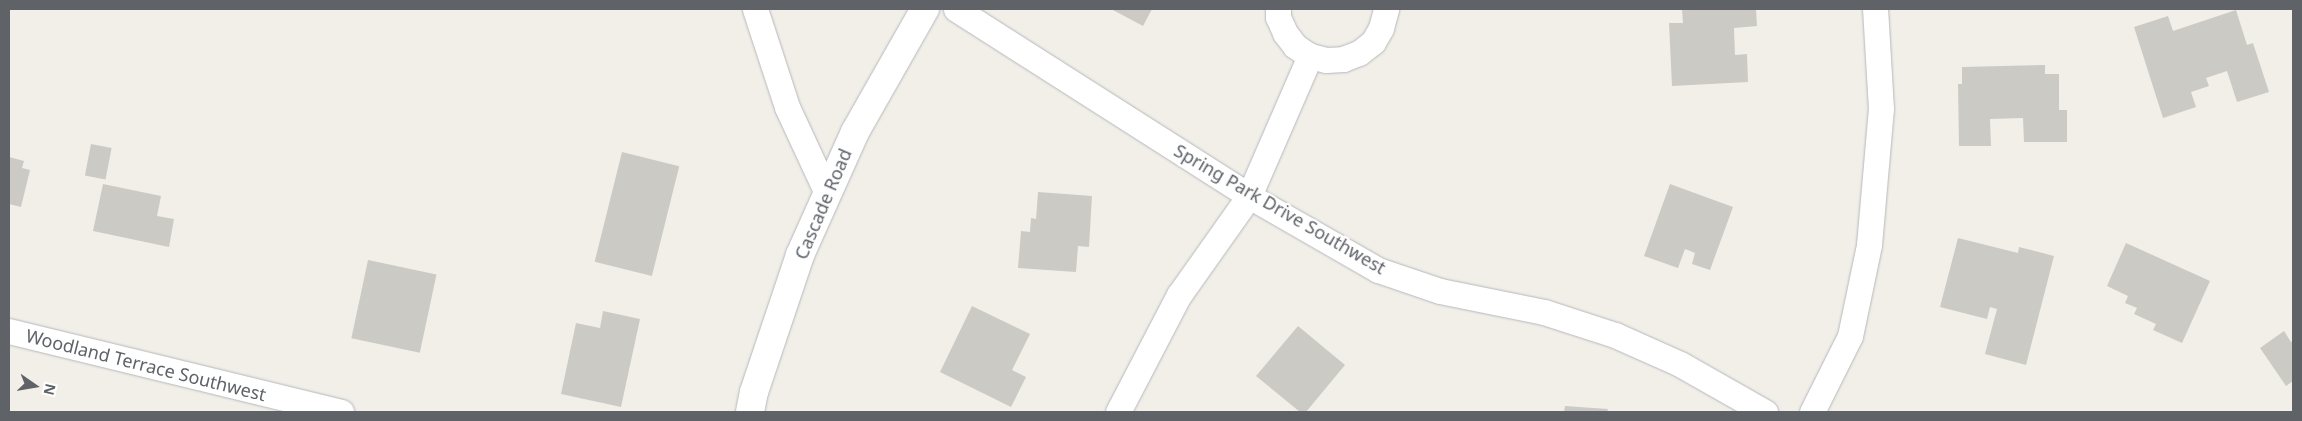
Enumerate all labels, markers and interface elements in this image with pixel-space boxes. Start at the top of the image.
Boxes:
street label: Spring Park Drive Southwest [1170,139,1390,279]
street label: Cascade Road [790,145,856,263]
street label: Woodland Terrace Southwest [24,325,268,405]
north arrow [10,361,60,411]
text: N [40,382,61,397]

